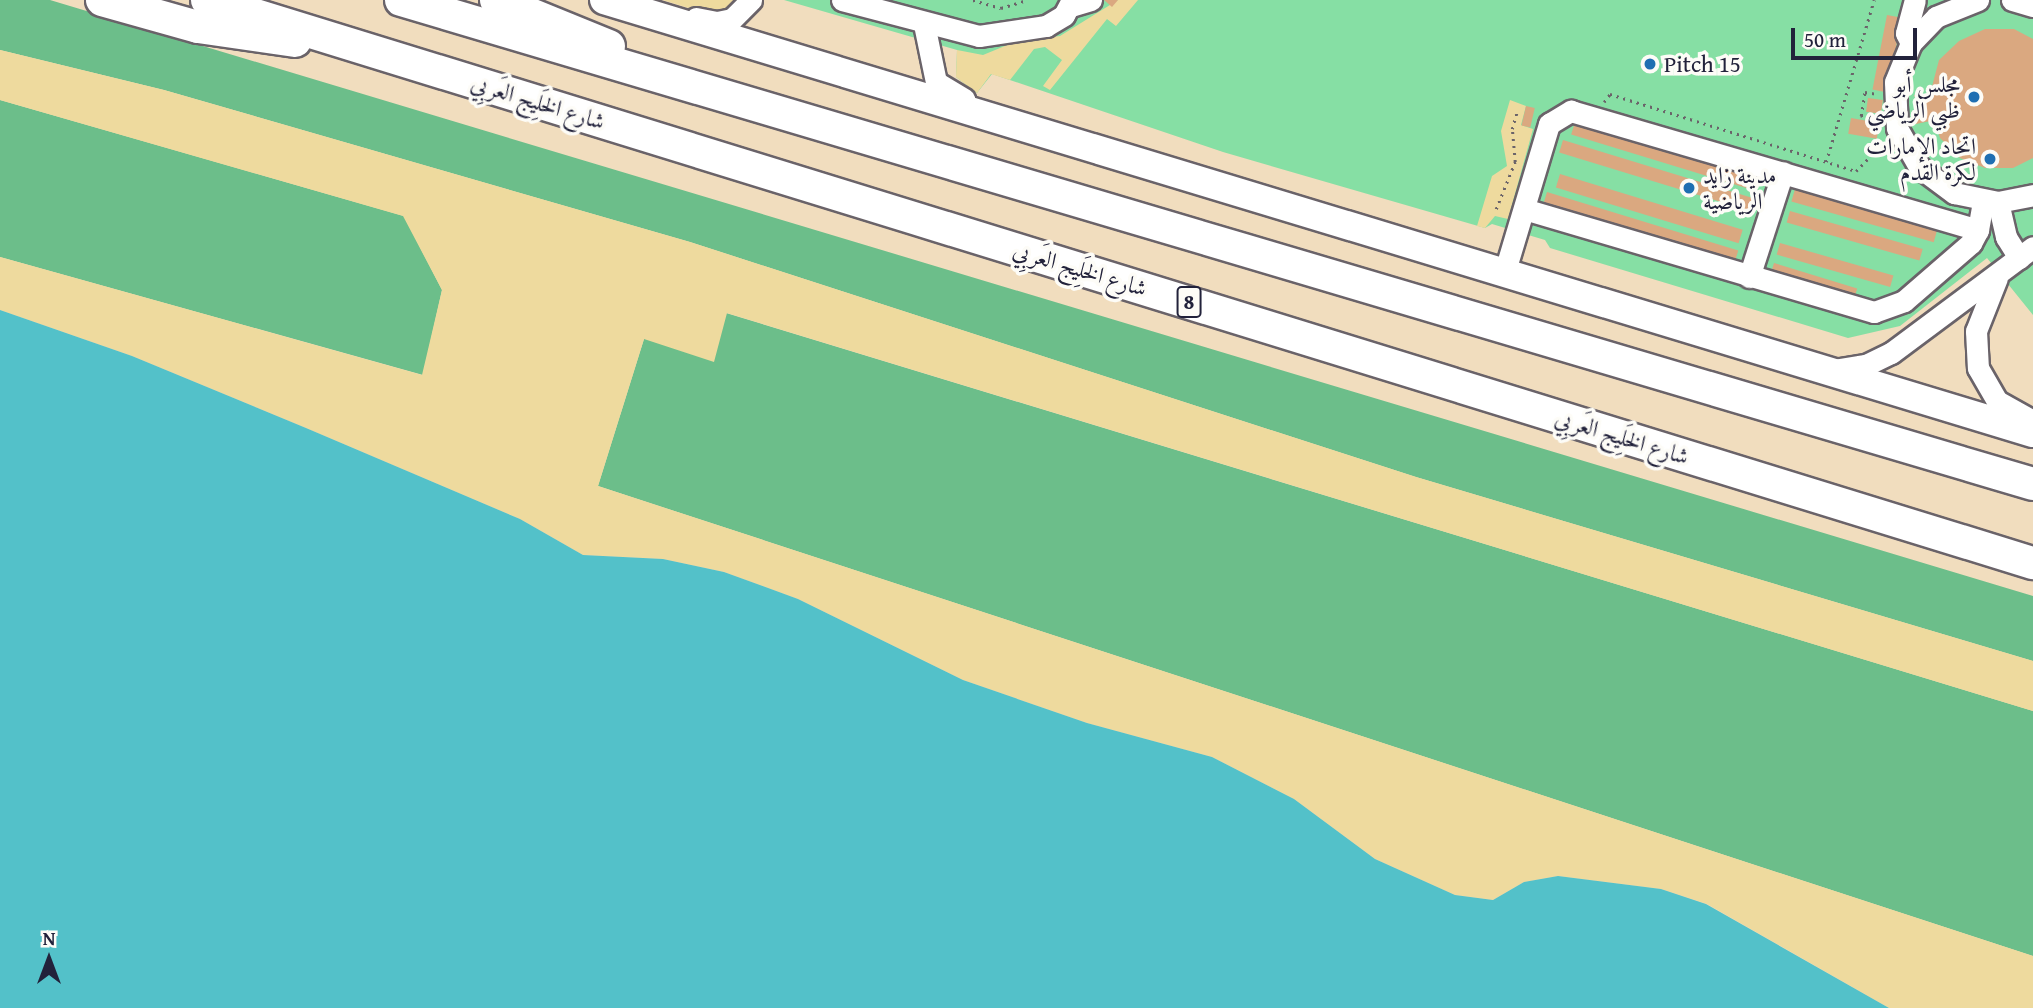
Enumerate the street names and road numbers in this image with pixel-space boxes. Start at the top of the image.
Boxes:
street label: شارع الخَلِيج العَربِي [468,69,608,135]
street label: شارع الخَلِيج العَربِي [1010,236,1150,302]
road number: 8 [1175,284,1203,320]
street label: شارع الخَلِيج العَربِي [1552,404,1692,470]

